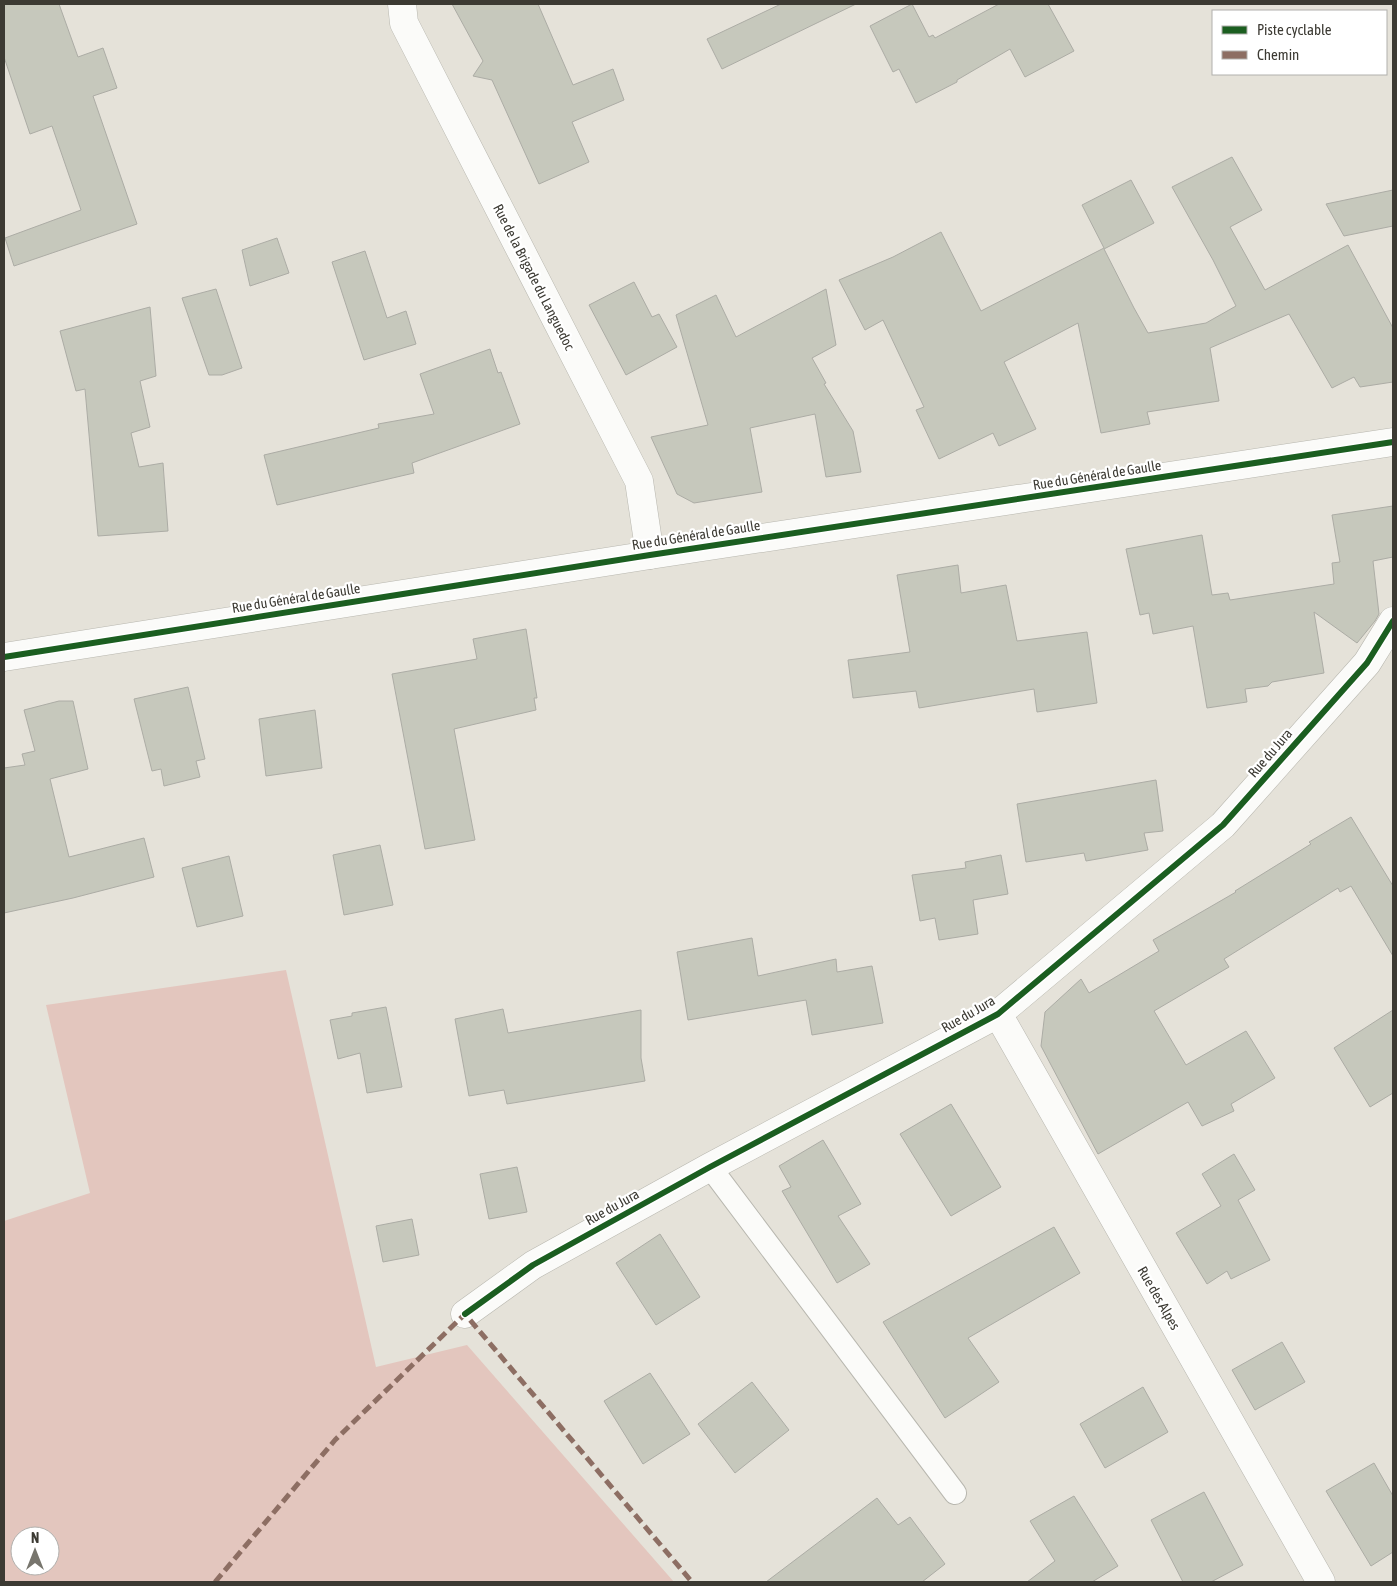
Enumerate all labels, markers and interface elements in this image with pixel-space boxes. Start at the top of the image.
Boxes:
legend [1212,10,1387,75]
text: Piste cyclable [1257,21,1332,38]
text: Chemin [1257,46,1299,63]
street label: Rue de la Brigade du Languedoc [490,201,578,353]
street label: Rue du Général de Gaulle [1032,457,1162,493]
street label: Rue du Général de Gaulle [631,517,761,553]
street label: Rue du Général de Gaulle [231,580,361,616]
street label: Rue du Jura [1245,725,1295,781]
street label: Rue du Jura [938,992,998,1036]
street label: Rue du Jura [582,1186,642,1228]
street label: Rue des Alpes [1134,1264,1184,1333]
north arrow [10,1526,60,1576]
text: N [31,1530,39,1546]

